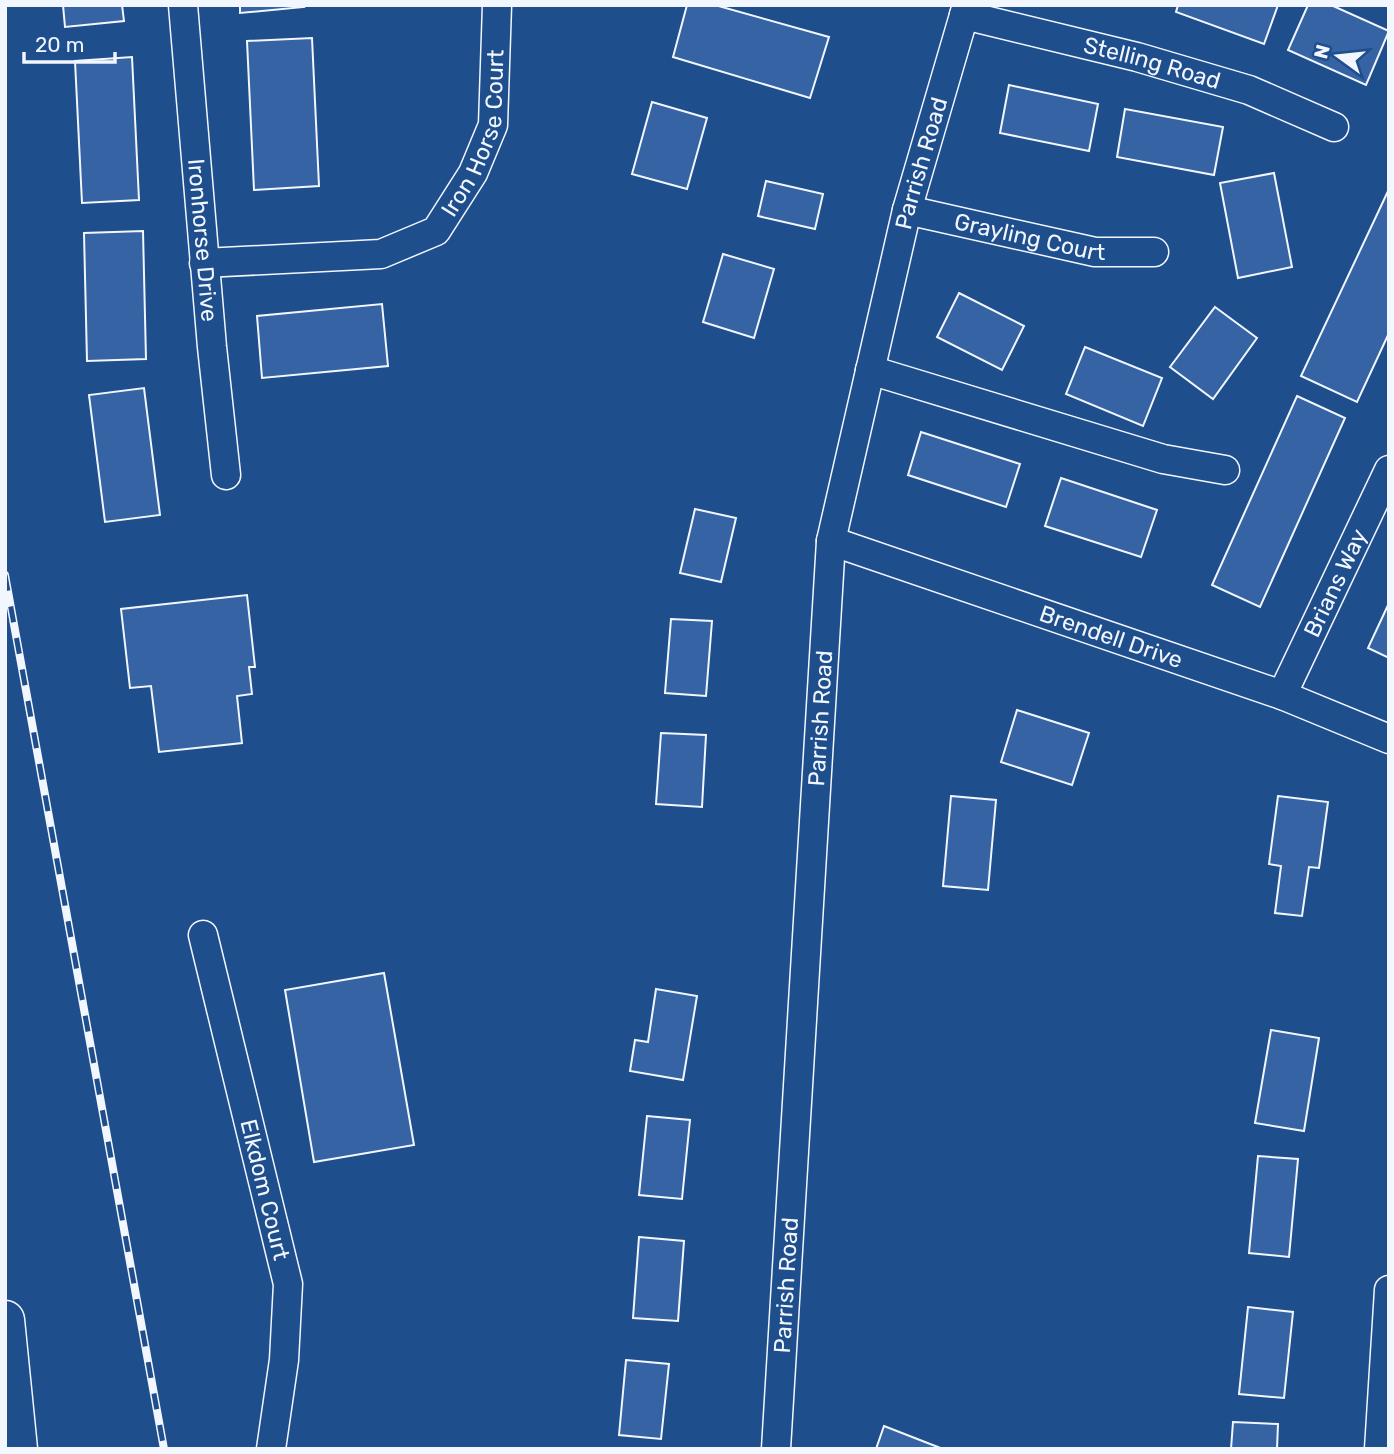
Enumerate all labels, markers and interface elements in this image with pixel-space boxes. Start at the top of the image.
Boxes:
scale bar [24,21,116,65]
north arrow [1303,21,1373,91]
street label: Stelling Road [1081,31,1224,95]
text: 20 m [35,32,84,57]
text: N [1309,42,1335,61]
street label: Iron Horse Court [435,49,510,222]
street label: Parrish Road [889,94,953,232]
street label: Ironhorse Drive [182,157,224,323]
street label: Grayling Court [952,207,1105,266]
street label: Brians Way [1298,524,1373,642]
street label: Brendell Drive [1036,599,1186,674]
street label: Parrish Road [802,649,838,787]
street label: Elkdom Court [234,1116,296,1263]
street label: Parrish Road [768,1216,804,1354]

